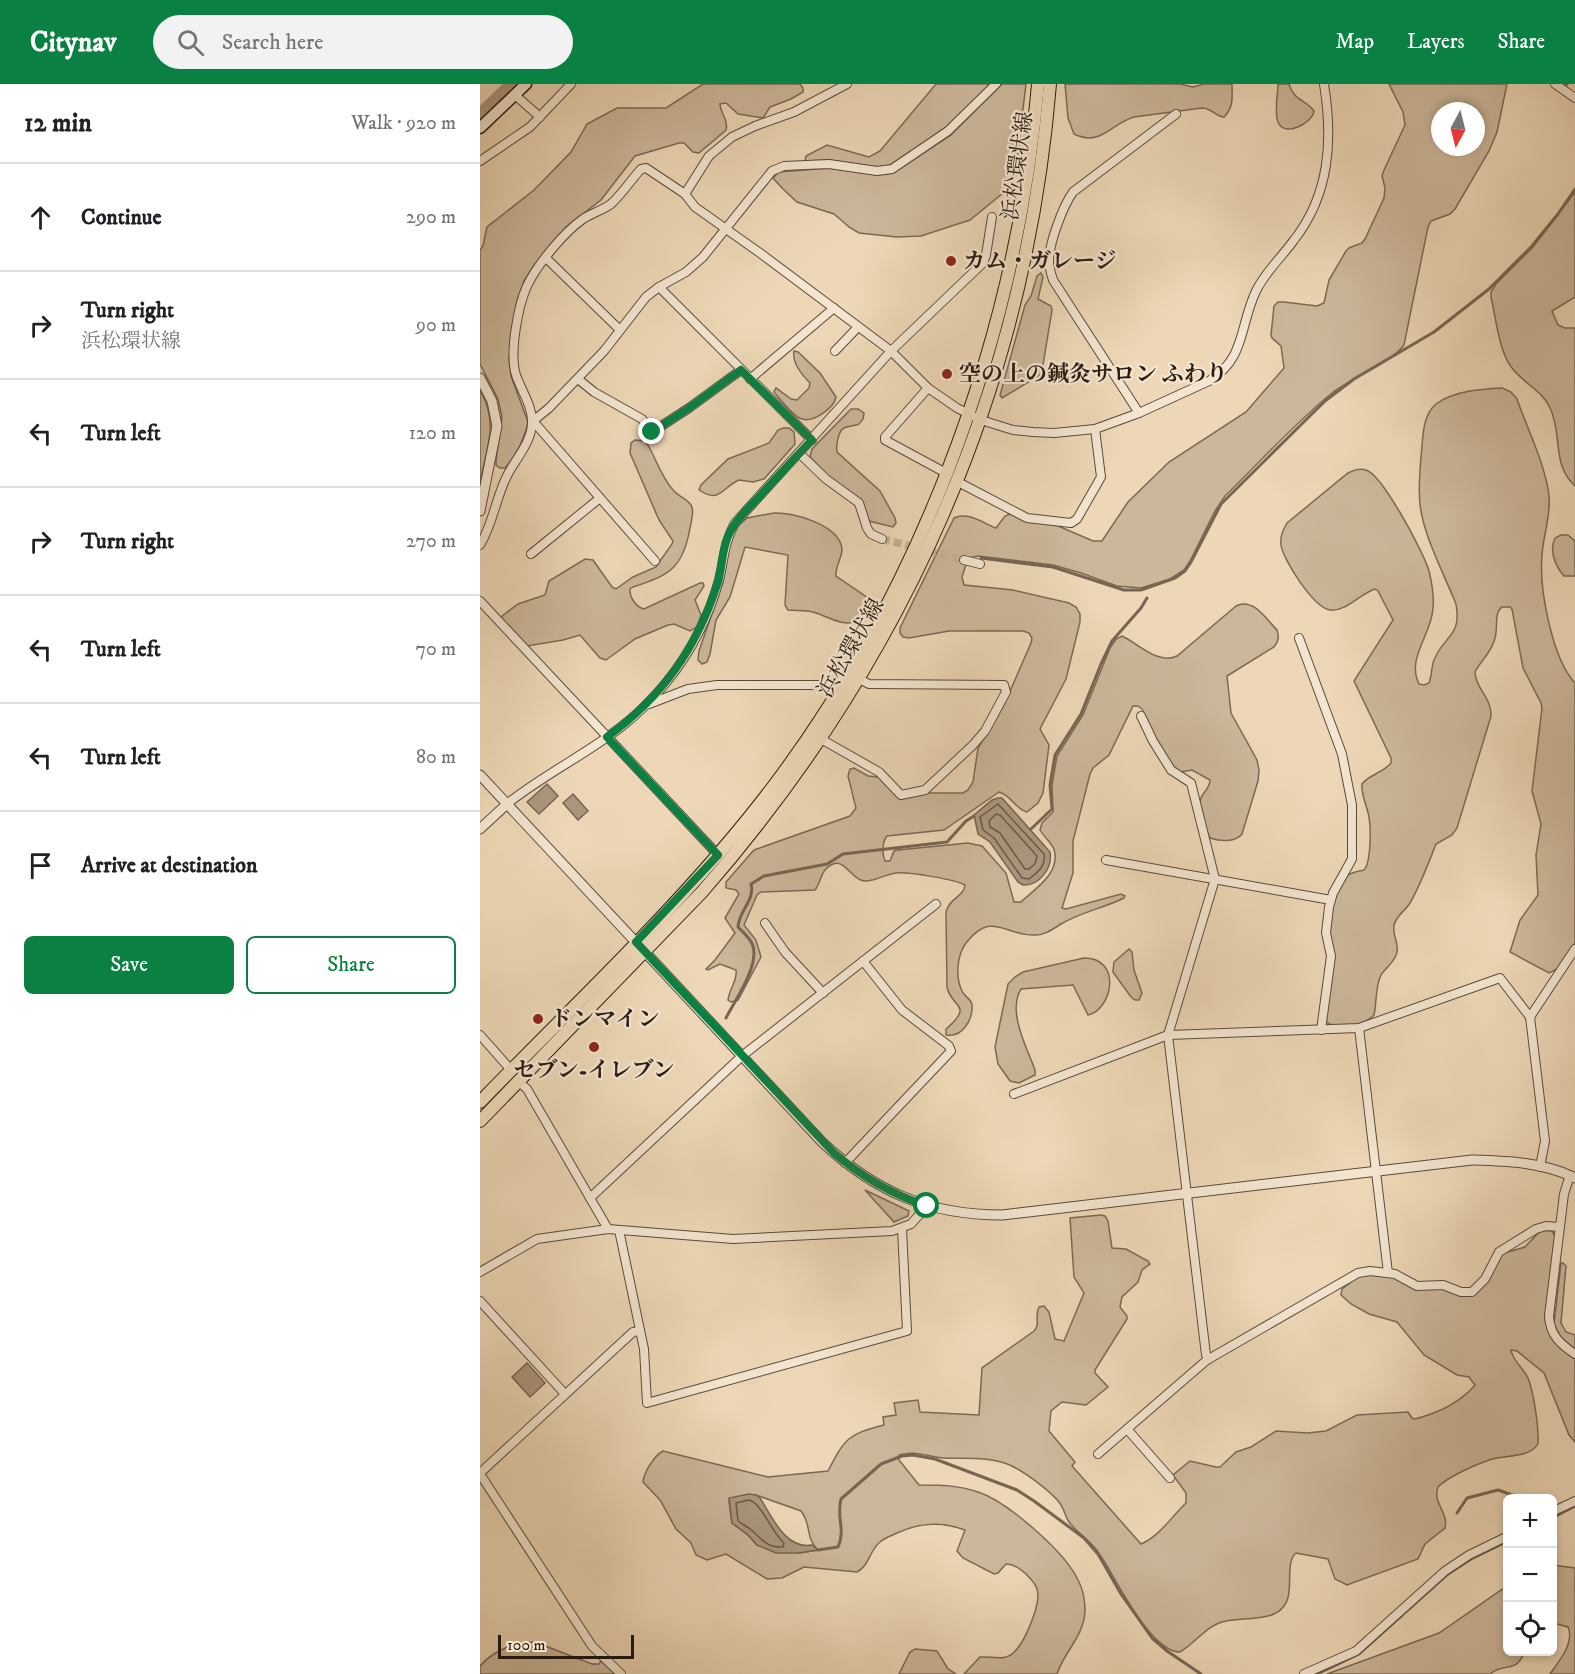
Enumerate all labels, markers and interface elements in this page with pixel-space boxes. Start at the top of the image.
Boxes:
search box [153,15,573,69]
text: Citynav [30,25,117,60]
icon: search [174,26,207,59]
text: Search here [222,29,323,56]
text: Map [1335,29,1374,55]
text: Layers [1407,29,1465,55]
text: Share [1498,29,1545,55]
north arrow [1431,102,1485,156]
text: 12 min [24,107,92,140]
street label: 浜松環状線 [997,110,1039,222]
text: Walk · 920 m [351,111,456,136]
icon: ahead [24,201,57,234]
text: Continue [81,204,162,231]
text: 290 m [406,205,456,230]
place label: カム・ガレージ [963,248,1117,275]
marker: カム・ガレージ [944,254,958,268]
text: Turn right [81,297,174,324]
icon: right [24,309,57,342]
text: 90 m [416,313,456,338]
text: 浜松環状線 [81,329,181,354]
place label: 空の上の鍼灸サロン ふわり [959,361,1228,388]
marker: 空の上の鍼灸サロン ふわり [940,367,954,381]
icon: left [24,417,57,450]
route end [638,418,664,444]
text: Turn left [81,420,161,447]
text: 120 m [409,421,456,446]
icon: right [24,525,57,558]
text: Turn right [81,528,174,555]
text: 270 m [406,529,456,554]
street label: 浜松環状線 [812,594,890,702]
icon: left [24,633,57,666]
text: Turn left [81,636,161,663]
text: 70 m [415,637,456,662]
icon: left [24,741,57,774]
text: Turn left [81,744,161,771]
text: 80 m [416,745,456,770]
icon: arrive [24,849,57,882]
text: Arrive at destination [81,852,258,879]
button: Save [24,936,234,994]
button: Share [246,936,456,994]
place label: ドンマイン [550,1006,660,1033]
marker: ドンマイン [531,1012,545,1026]
marker: セブン-イレブン [587,1040,601,1054]
place label: セブン-イレブン [513,1057,675,1084]
route start [913,1192,939,1218]
map controls [1503,1494,1557,1656]
button: + [1503,1494,1557,1548]
button: − [1503,1548,1557,1602]
button: locate [1503,1602,1557,1656]
scale bar [498,1632,634,1660]
text: 100 m [507,1635,546,1655]

